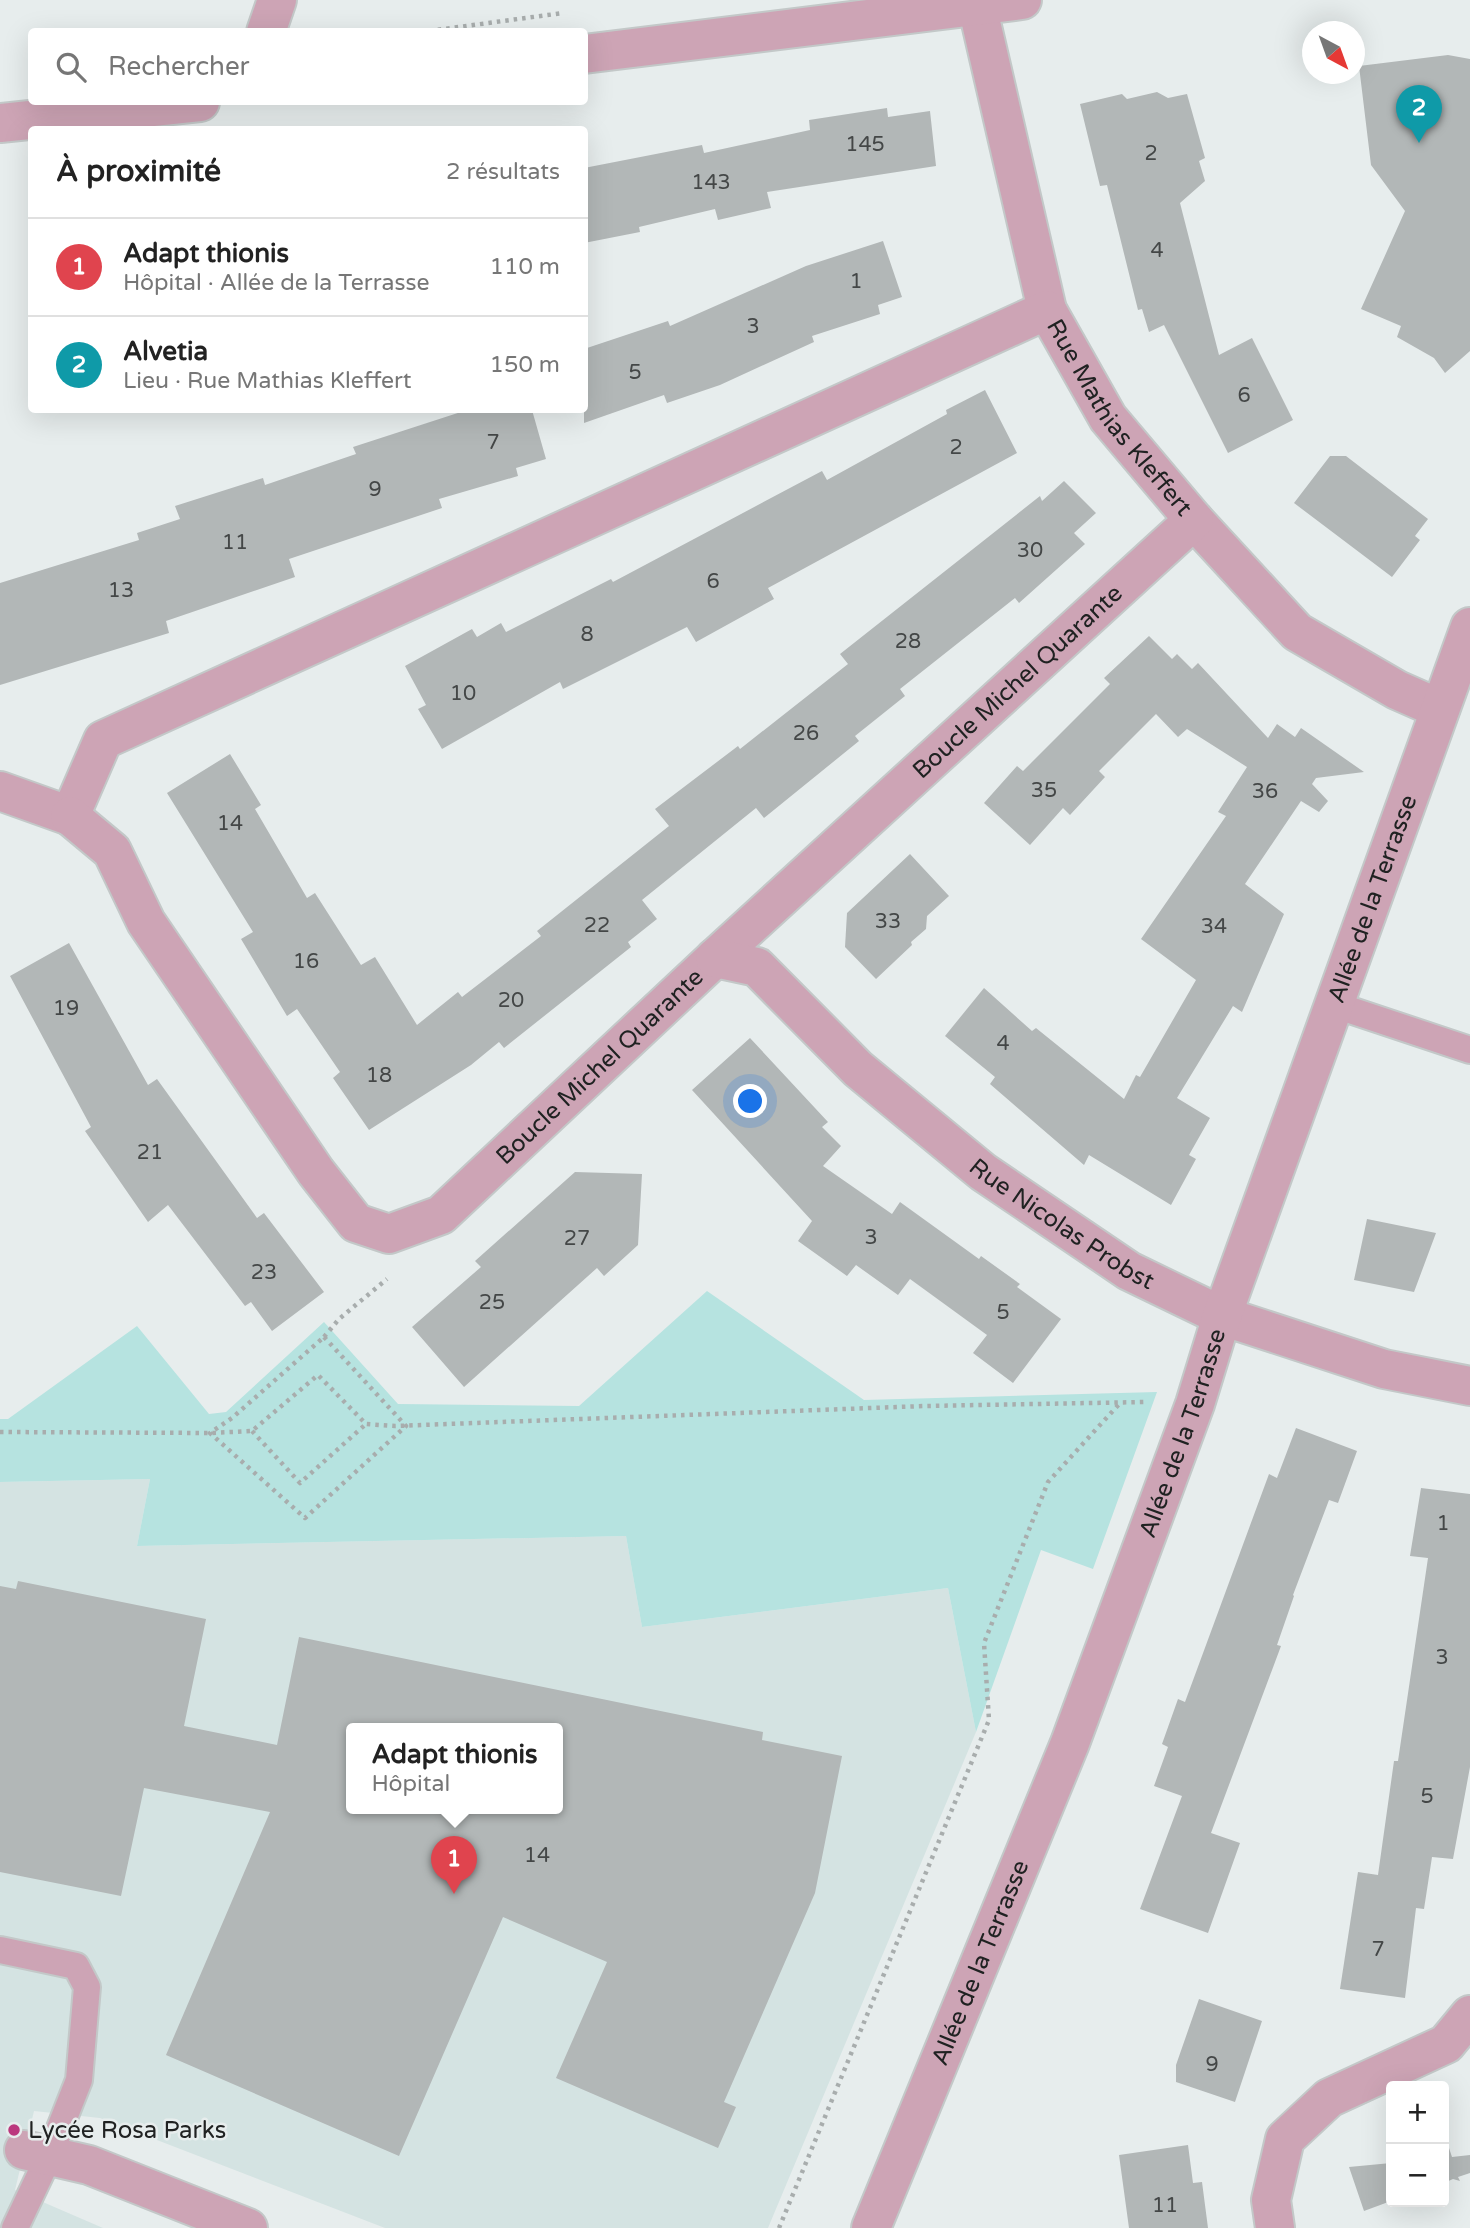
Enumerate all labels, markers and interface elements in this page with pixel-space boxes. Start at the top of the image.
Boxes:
north arrow [1302,21,1365,84]
search box [28,28,588,105]
icon: search [52,48,90,86]
text: Rechercher [108,51,250,82]
pin: 2 [1396,85,1442,143]
house number: 145 [845,132,885,157]
house number: 2 [1144,141,1158,166]
text: À proximité [56,153,221,190]
text: 2 résultats [446,158,560,186]
house number: 143 [691,170,731,195]
text: Adapt thionis [123,238,289,269]
house number: 4 [1150,238,1164,263]
text: 1 [72,253,86,281]
text: 110 m [490,253,560,281]
text: Hôpital · Allée de la Terrasse [123,269,429,297]
house number: 1 [849,269,863,294]
house number: 3 [746,314,760,339]
street label: Rue Mathias Kleffert [1041,314,1199,522]
text: Alvetia [123,336,208,367]
text: 2 [72,351,86,379]
text: 150 m [490,351,560,379]
house number: 5 [628,360,642,385]
text: Lieu · Rue Mathias Kleffert [123,367,412,395]
house number: 6 [1237,383,1251,408]
house number: 7 [486,430,500,455]
house number: 2 [949,435,963,460]
house number: 9 [368,477,382,502]
house number: 11 [222,530,248,555]
house number: 30 [1017,538,1043,563]
house number: 6 [706,569,720,594]
house number: 13 [108,578,134,603]
street label: Boucle Michel Quarante [907,579,1128,785]
house number: 8 [580,622,594,647]
house number: 28 [895,629,921,654]
house number: 10 [450,681,476,706]
house number: 26 [793,721,819,746]
house number: 35 [1031,778,1057,803]
house number: 36 [1252,779,1278,804]
street label: Allée de la Terrasse [1321,791,1423,1007]
house number: 14 [217,811,243,836]
house number: 33 [875,909,901,934]
house number: 22 [584,913,610,938]
house number: 34 [1201,914,1227,939]
house number: 16 [293,949,319,974]
street label: Boucle Michel Quarante [490,962,709,1170]
house number: 20 [498,988,524,1013]
house number: 19 [53,996,79,1021]
house number: 4 [996,1031,1010,1056]
house number: 18 [366,1063,392,1088]
your location [733,1084,767,1118]
house number: 21 [137,1140,163,1165]
street label: Rue Nicolas Probst [963,1152,1159,1295]
house number: 3 [864,1225,878,1250]
house number: 27 [564,1226,590,1251]
house number: 23 [251,1260,277,1285]
house number: 25 [479,1290,505,1315]
house number: 5 [996,1300,1010,1325]
street label: Allée de la Terrasse [1133,1325,1232,1541]
house number: 1 [1436,1511,1450,1536]
house number: 3 [1435,1645,1449,1670]
popup [346,1723,563,1814]
text: Adapt thionis [372,1739,537,1770]
text: Hôpital [372,1770,450,1798]
house number: 5 [1420,1784,1434,1809]
pin: 1 [431,1836,477,1894]
house number: 14 [524,1843,550,1868]
street label: Allée de la Terrasse [925,1856,1035,2069]
house number: 7 [1371,1937,1385,1962]
house number: 9 [1205,2052,1219,2077]
map controls [1386,2081,1449,2207]
button: + [1386,2081,1449,2144]
place label: Lycée Rosa Parks [28,2116,226,2145]
marker: Lycée Rosa Parks [6,2122,22,2138]
button: − [1386,2144,1449,2207]
house number: 11 [1152,2193,1178,2218]

